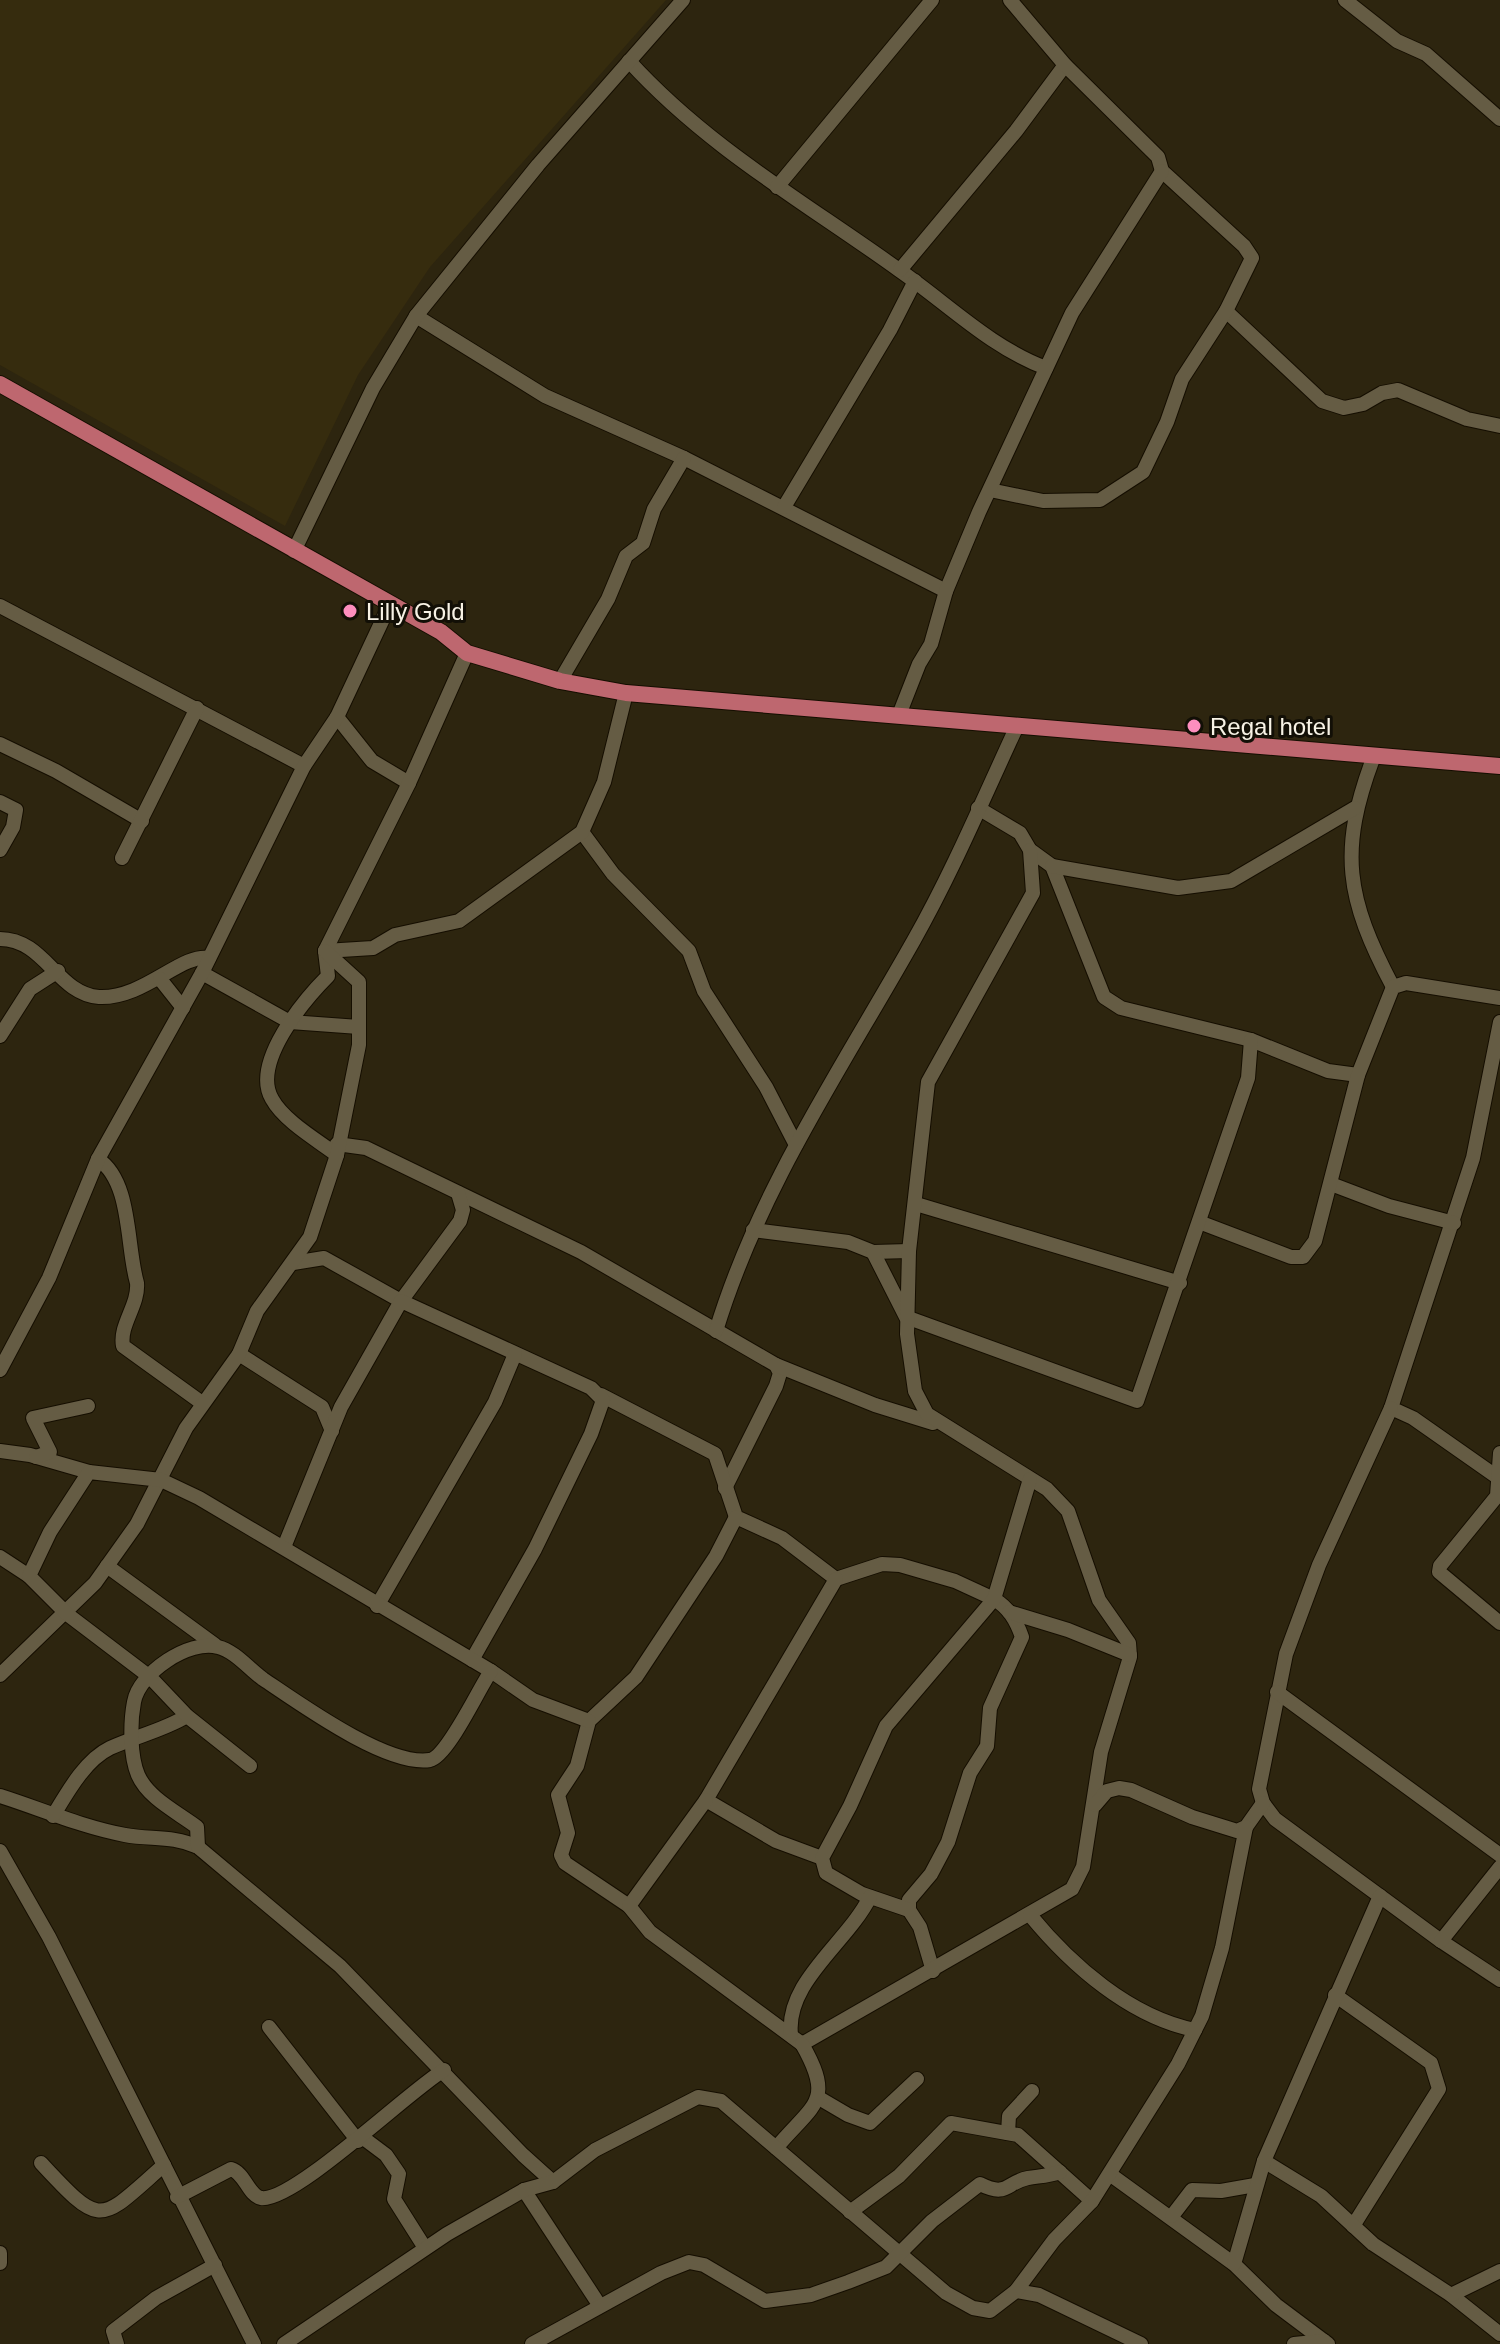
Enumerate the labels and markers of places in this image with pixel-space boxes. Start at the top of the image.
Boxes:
place label: Lilly Gold [366,598,465,625]
marker: Lilly Gold [341,602,359,620]
place label: Regal hotel [1210,713,1331,740]
marker: Regal hotel [1185,717,1203,735]

